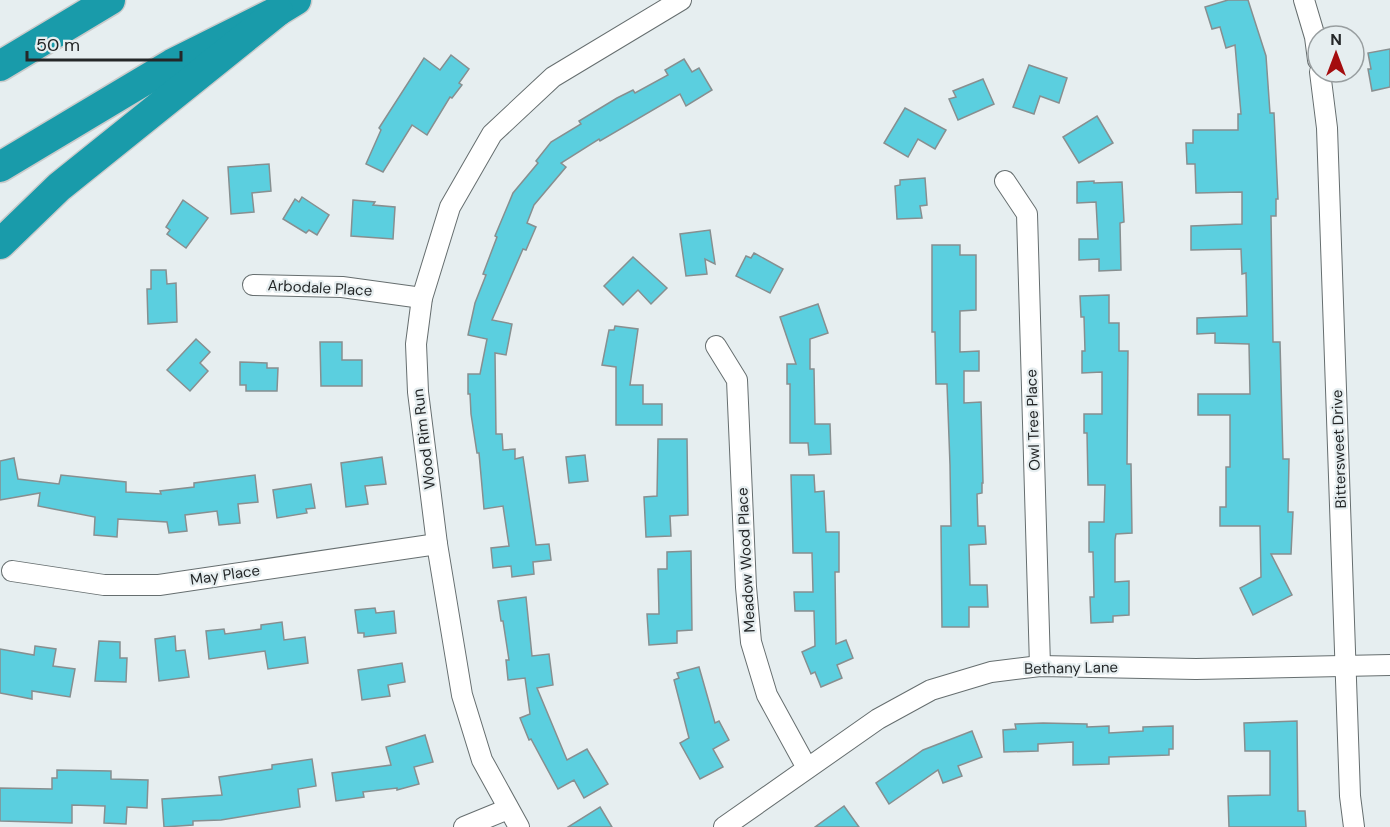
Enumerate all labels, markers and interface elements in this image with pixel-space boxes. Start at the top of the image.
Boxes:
scale bar [27,24,182,62]
north arrow [1306,24,1366,84]
text: N [1330,29,1342,50]
text: 50 m [36,33,80,57]
street label: Arbodale Place [267,275,373,301]
street label: Owl Tree Place [1021,369,1045,471]
street label: Wood Rim Run [408,388,440,490]
street label: Bittersweet Drive [1327,389,1351,509]
street label: Meadow Wood Place [732,487,760,633]
street label: May Place [189,560,261,590]
street label: Bethany Lane [1024,657,1118,679]

